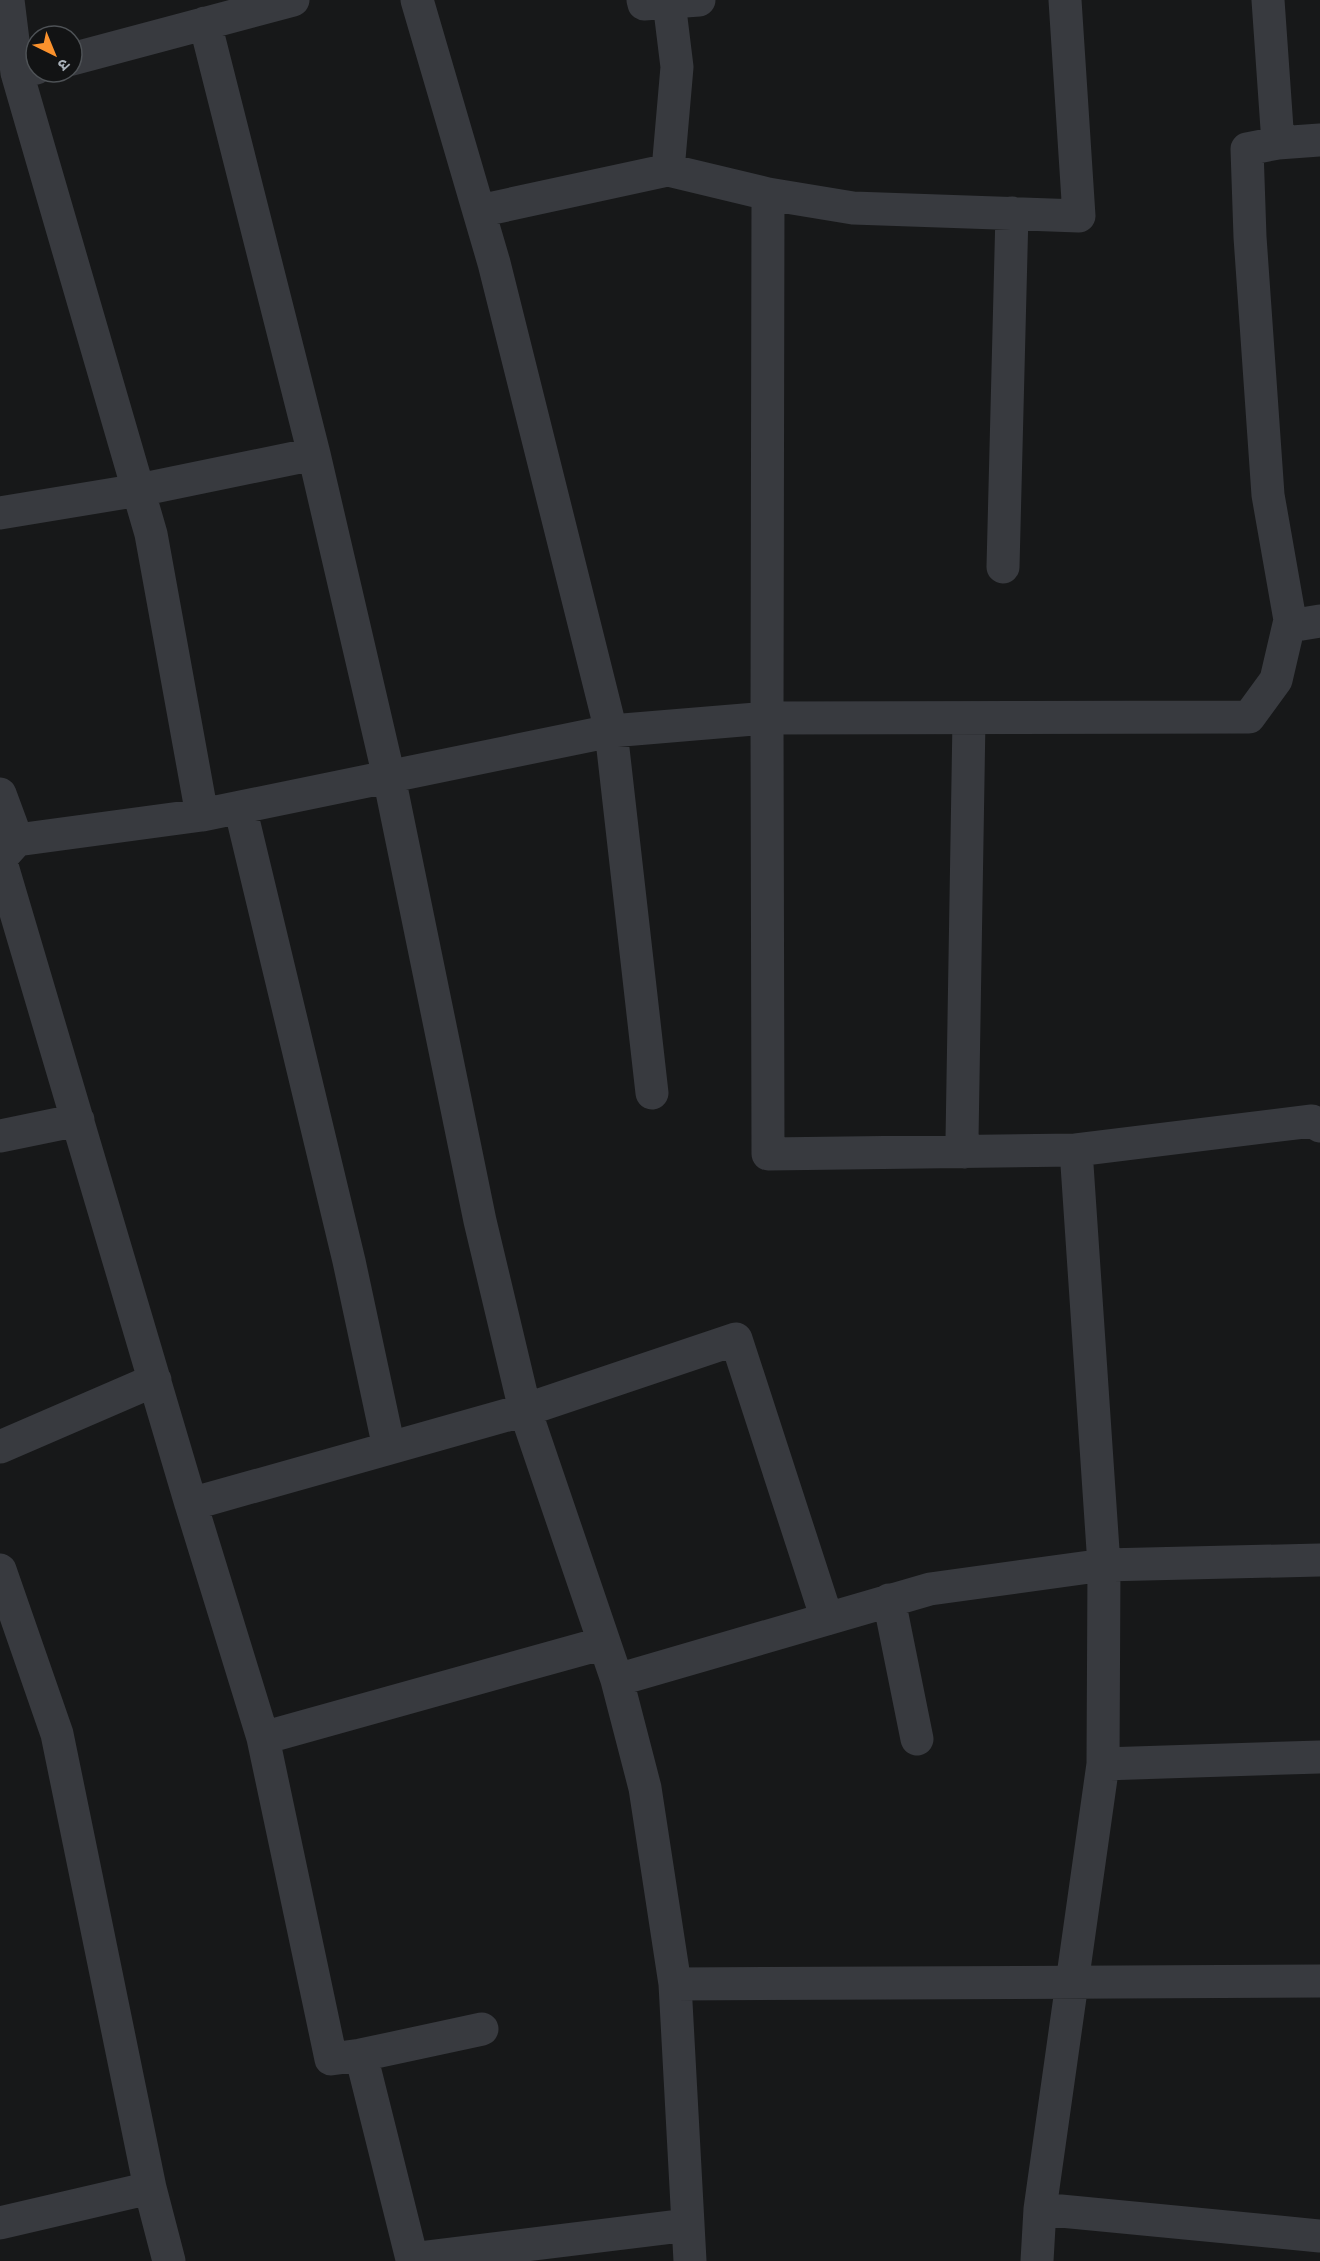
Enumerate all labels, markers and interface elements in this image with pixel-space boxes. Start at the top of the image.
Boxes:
north arrow [24,24,84,84]
text: उ [54,54,74,75]

